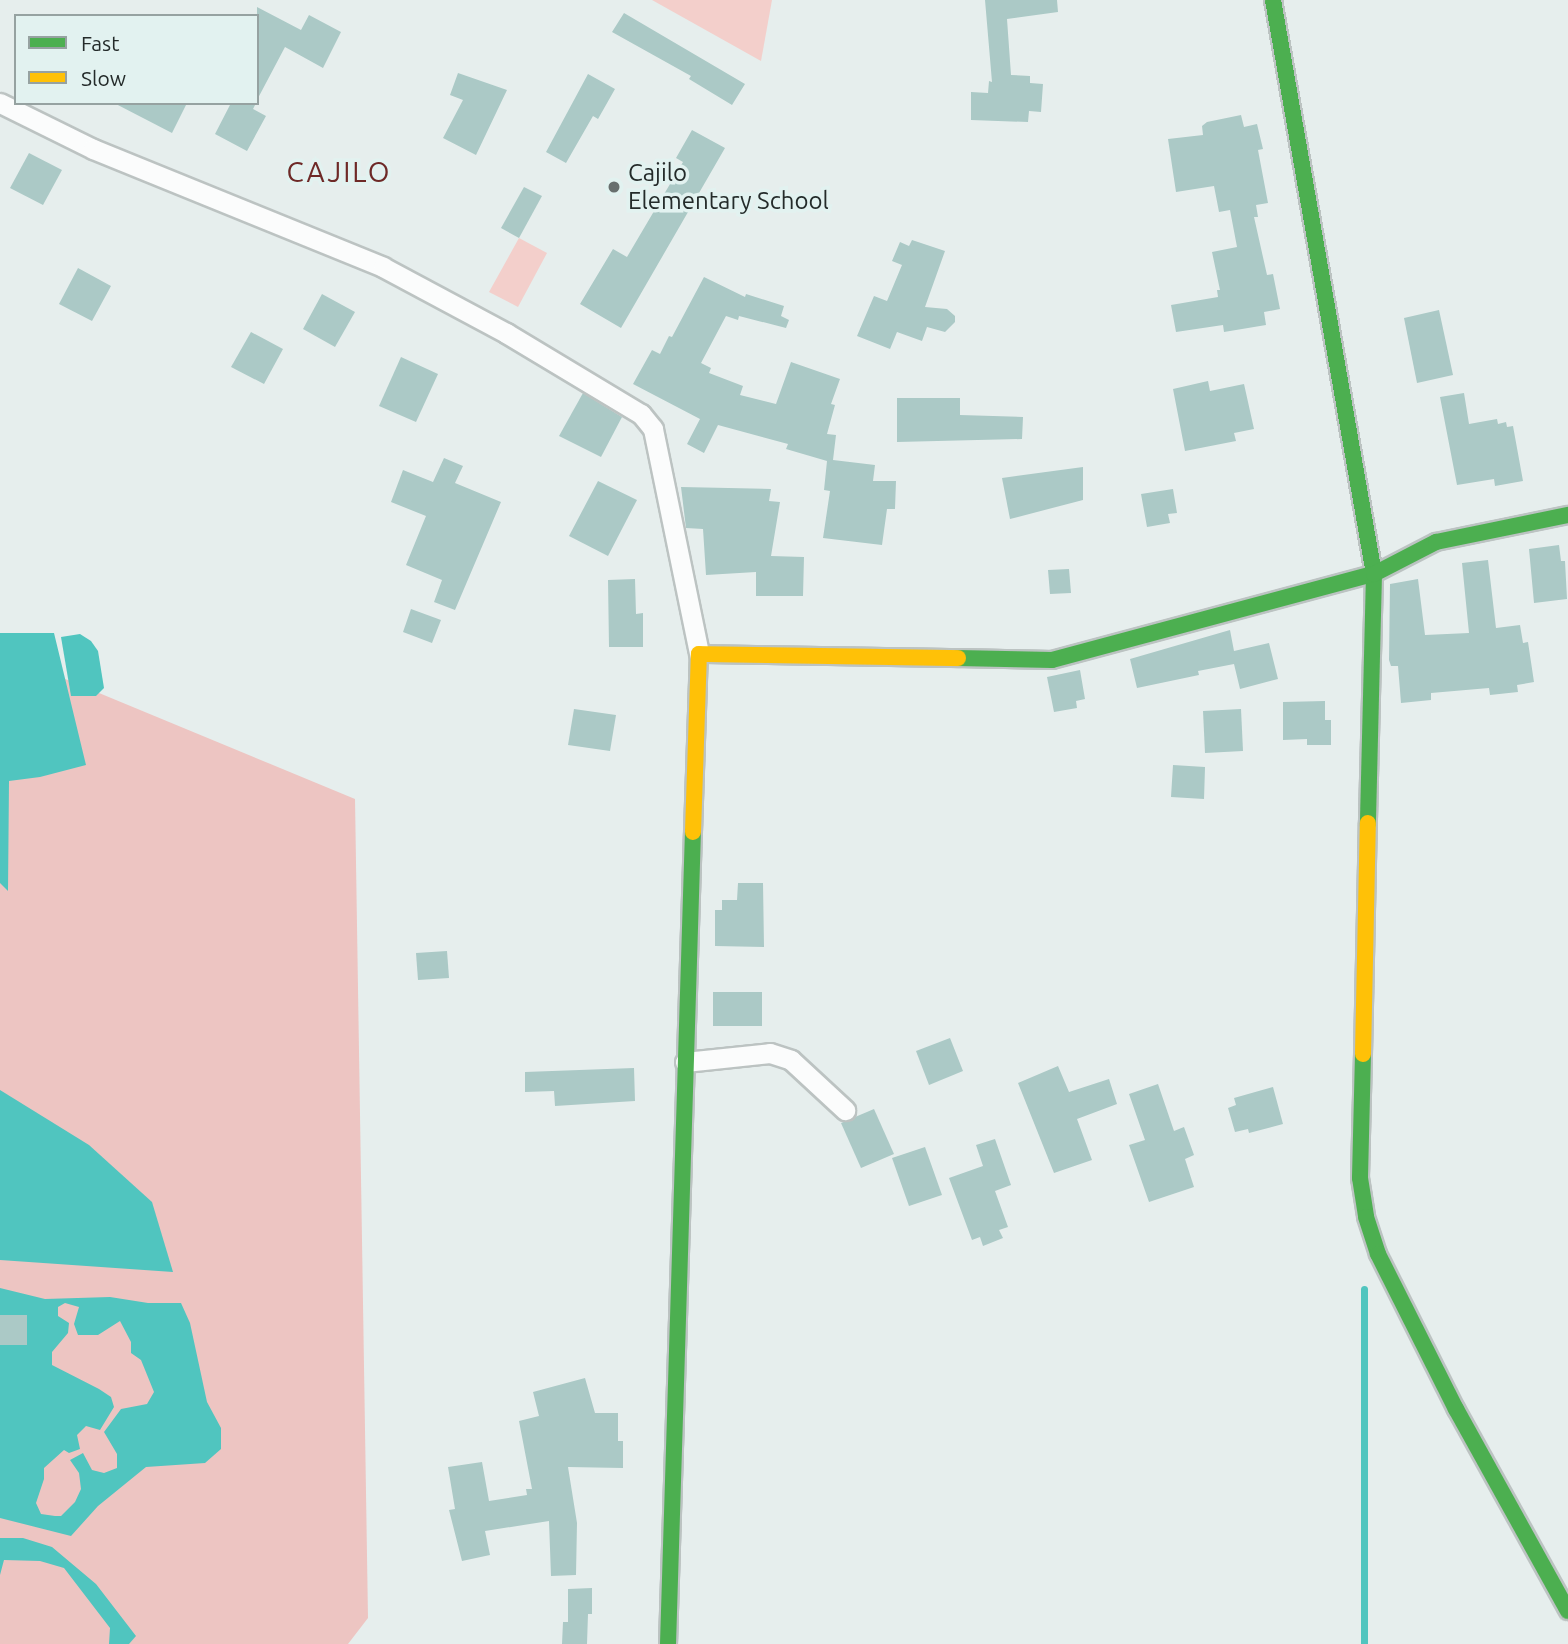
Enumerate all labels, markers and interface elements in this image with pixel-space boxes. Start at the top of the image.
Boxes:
legend [14,14,259,105]
text: Fast [81,31,119,55]
text: Slow [81,66,126,90]
district label: CAJILO [287,155,391,189]
place label: Cajilo Elementary School [628,159,829,215]
marker: Cajilo Elementary School [606,179,622,195]

